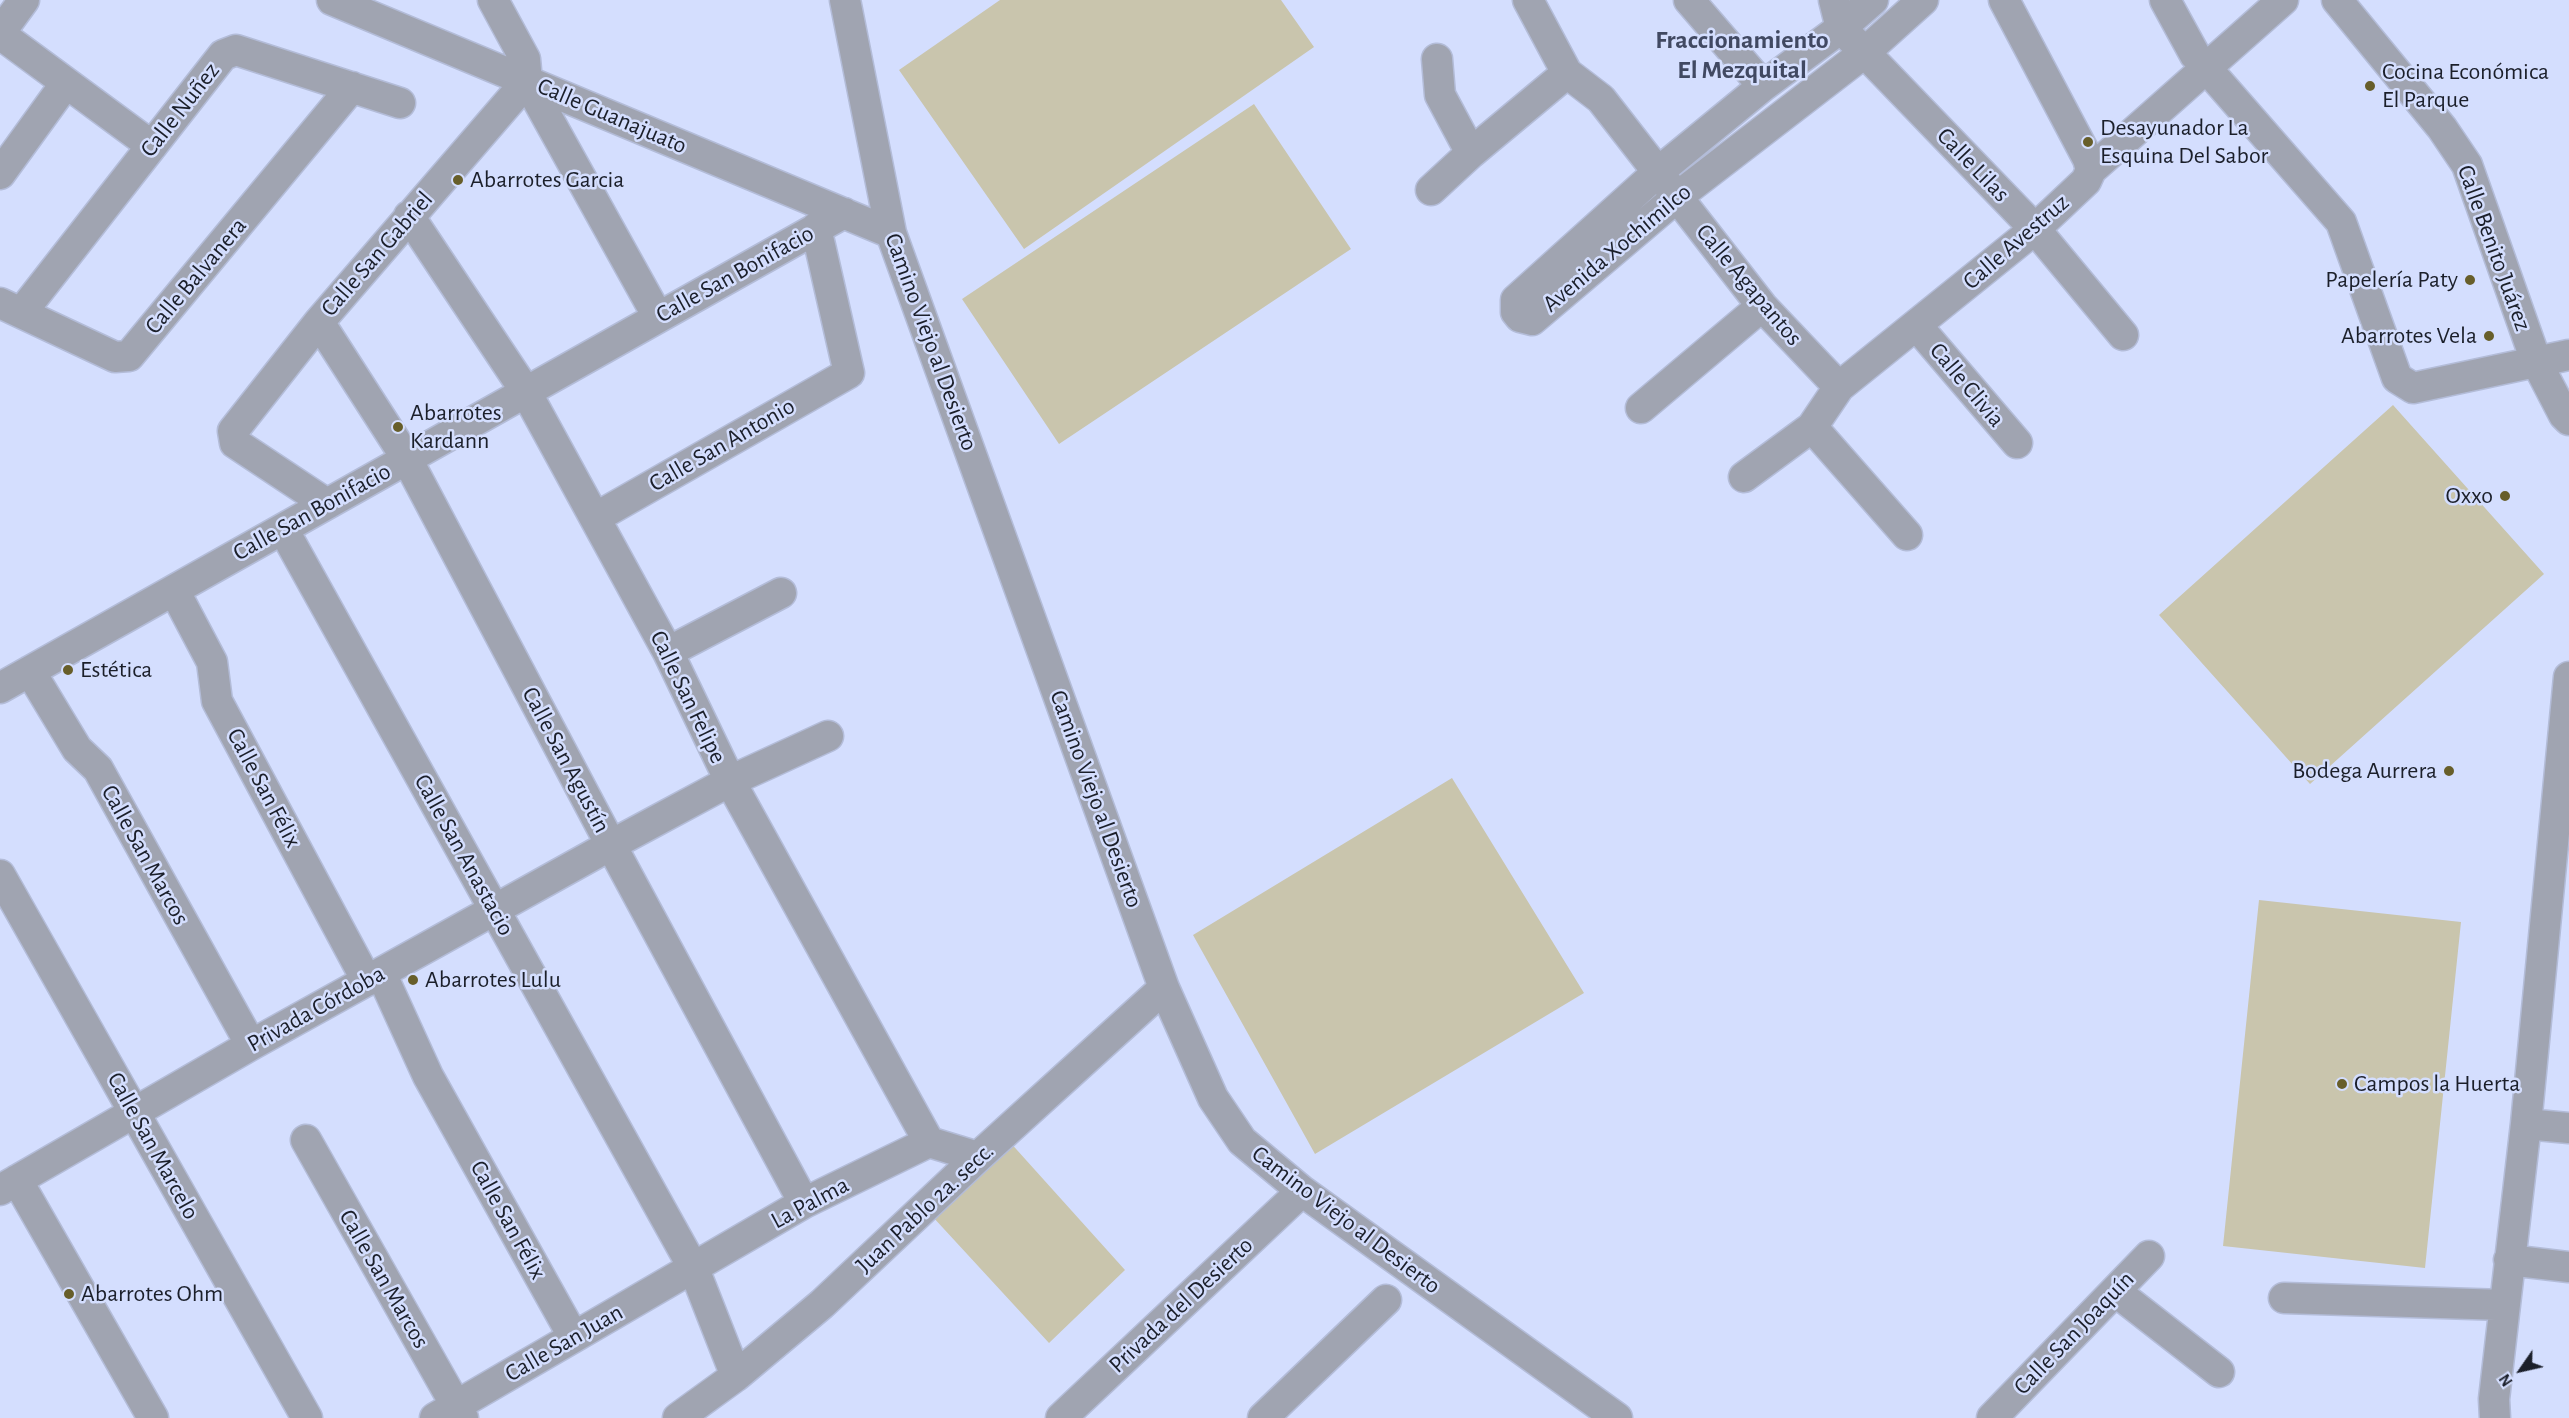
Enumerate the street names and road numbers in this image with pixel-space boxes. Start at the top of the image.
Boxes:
street label: Calle Nuñez [134,57,226,163]
street label: Calle Guanajuato [533,72,691,160]
street label: Calle Lilas [1931,122,2015,208]
street label: Calle Benito Juárez [2451,161,2537,335]
street label: Avenida Xochimilco [1537,178,1697,318]
street label: Calle San Gabriel [315,186,439,322]
street label: Calle Avestruz [1957,188,2075,296]
street label: Calle Balvanera [139,212,253,340]
street label: Calle Agapantos [1690,218,1808,352]
street label: Calle San Bonifacio [651,219,819,329]
street label: Camino Viejo al Desierto [878,229,984,455]
street label: Calle Clivia [1923,337,2011,433]
street label: Calle San Antonio [644,392,800,498]
street label: Calle San Bonifacio [228,457,396,567]
street label: Calle San Felipe [643,626,733,768]
street label: Calle San Agustín [515,682,617,838]
street label: Camino Viejo al Desierto [1043,686,1149,912]
street label: Calle San Félix [220,723,308,853]
street label: Calle San Anastacio [408,769,520,941]
street label: Calle San Marcos [95,780,195,930]
street label: Privada Córdoba [242,959,390,1059]
street label: Calle San Marcelo [101,1067,205,1225]
street label: Juan Pablo 2a. secc. [850,1137,1000,1279]
street label: Camino Viejo al Desierto [1246,1140,1446,1300]
street label: Calle San Félix [464,1156,552,1284]
street label: La Palma [766,1171,854,1235]
street label: Calle San Marcos [333,1204,435,1354]
street label: Privada del Desierto [1103,1231,1259,1379]
street label: Calle San Joaquín [2008,1265,2140,1401]
street label: Calle San Juan [500,1298,628,1388]

